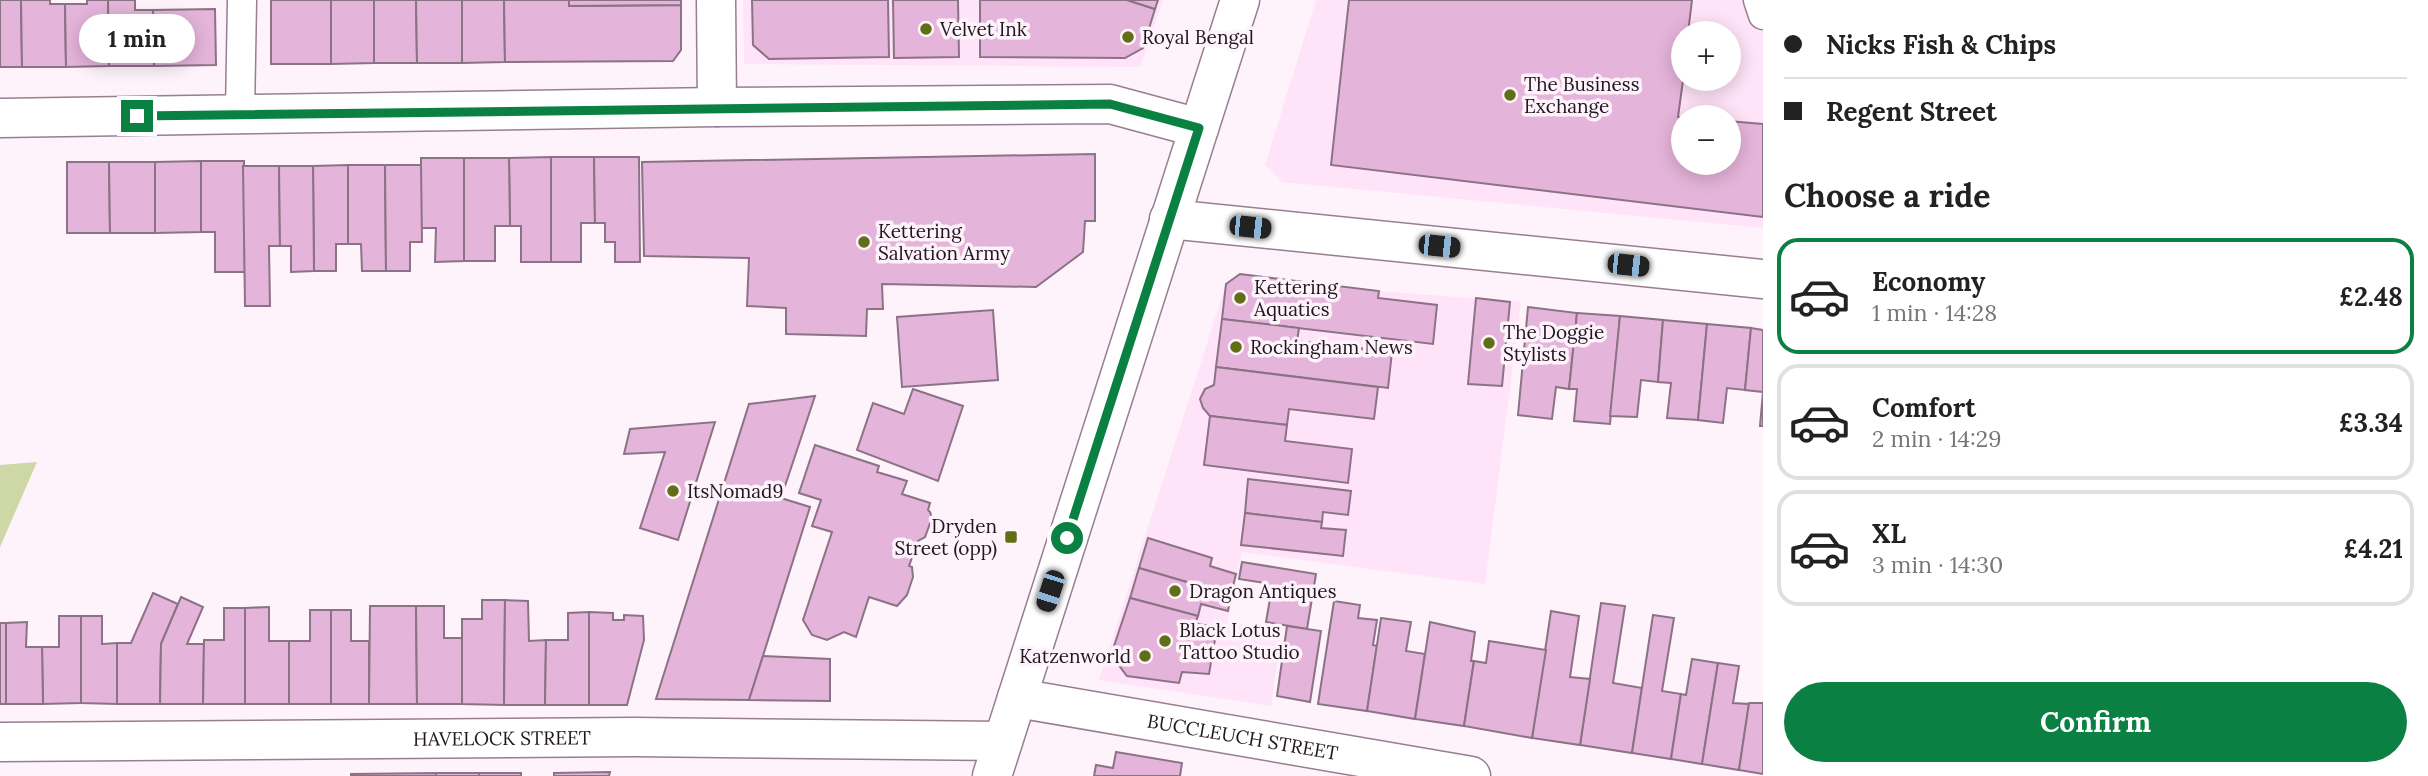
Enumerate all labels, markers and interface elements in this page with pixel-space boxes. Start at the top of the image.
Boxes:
callout: 1 min [79,15,195,64]
place label: Velvet Ink [939,17,1028,41]
marker: Velvet Ink [918,21,934,37]
map controls [1671,21,1741,175]
button: + [1671,21,1741,91]
text: 1 min [108,24,166,53]
place label: Royal Bengal [1142,25,1254,49]
text: Nicks Fish & Chips [1826,28,2056,61]
marker: Royal Bengal [1120,29,1136,45]
place label: The Business Exchange [1524,72,1640,118]
marker: The Business Exchange [1502,87,1518,103]
text: Regent Street [1826,95,1997,128]
route end [121,100,153,132]
button: − [1671,105,1741,175]
text: Choose a ride [1784,175,1991,216]
car [1229,214,1272,240]
place label: Kettering Salvation Army [878,219,1010,265]
car [1418,233,1461,259]
marker: Kettering Salvation Army [856,234,872,250]
car [1607,252,1650,278]
icon: car [1788,265,1851,328]
text: Economy [1872,265,1985,298]
place label: Kettering Aquatics [1253,275,1338,321]
text: £2.48 [2339,280,2403,313]
marker: Kettering Aquatics [1232,290,1248,306]
text: 1 min · 14:28 [1872,298,1997,327]
place label: The Doggie Stylists [1503,320,1604,366]
place label: Rockingham News [1250,335,1413,359]
marker: The Doggie Stylists [1481,335,1497,351]
marker: Rockingham News [1228,339,1244,355]
icon: car [1788,391,1851,454]
text: Comfort [1872,391,1976,424]
text: £3.34 [2339,406,2403,439]
text: 2 min · 14:29 [1872,424,2001,453]
place label: ItsNomad9 [687,479,783,503]
marker: ItsNomad9 [665,483,681,499]
place label: Dryden Street (opp) [895,514,997,561]
icon: car [1788,517,1851,580]
text: XL [1872,517,1906,550]
route start [1051,522,1083,554]
marker: Dryden Street (opp) [1003,529,1019,545]
text: £4.21 [2343,532,2403,565]
text: 3 min · 14:30 [1872,550,2003,579]
car [1034,568,1067,614]
place label: Dragon Antiques [1189,579,1337,603]
marker: Dragon Antiques [1167,583,1183,599]
place label: Black Lotus Tattoo Studio [1179,618,1300,664]
marker: Black Lotus Tattoo Studio [1157,633,1173,649]
place label: Katzenworld [1019,644,1131,668]
marker: Katzenworld [1137,648,1153,664]
button: Confirm [1784,682,2407,762]
street label: BUCCLEUCH STREET [1145,709,1340,765]
street label: HAVELOCK STREET [413,725,591,751]

